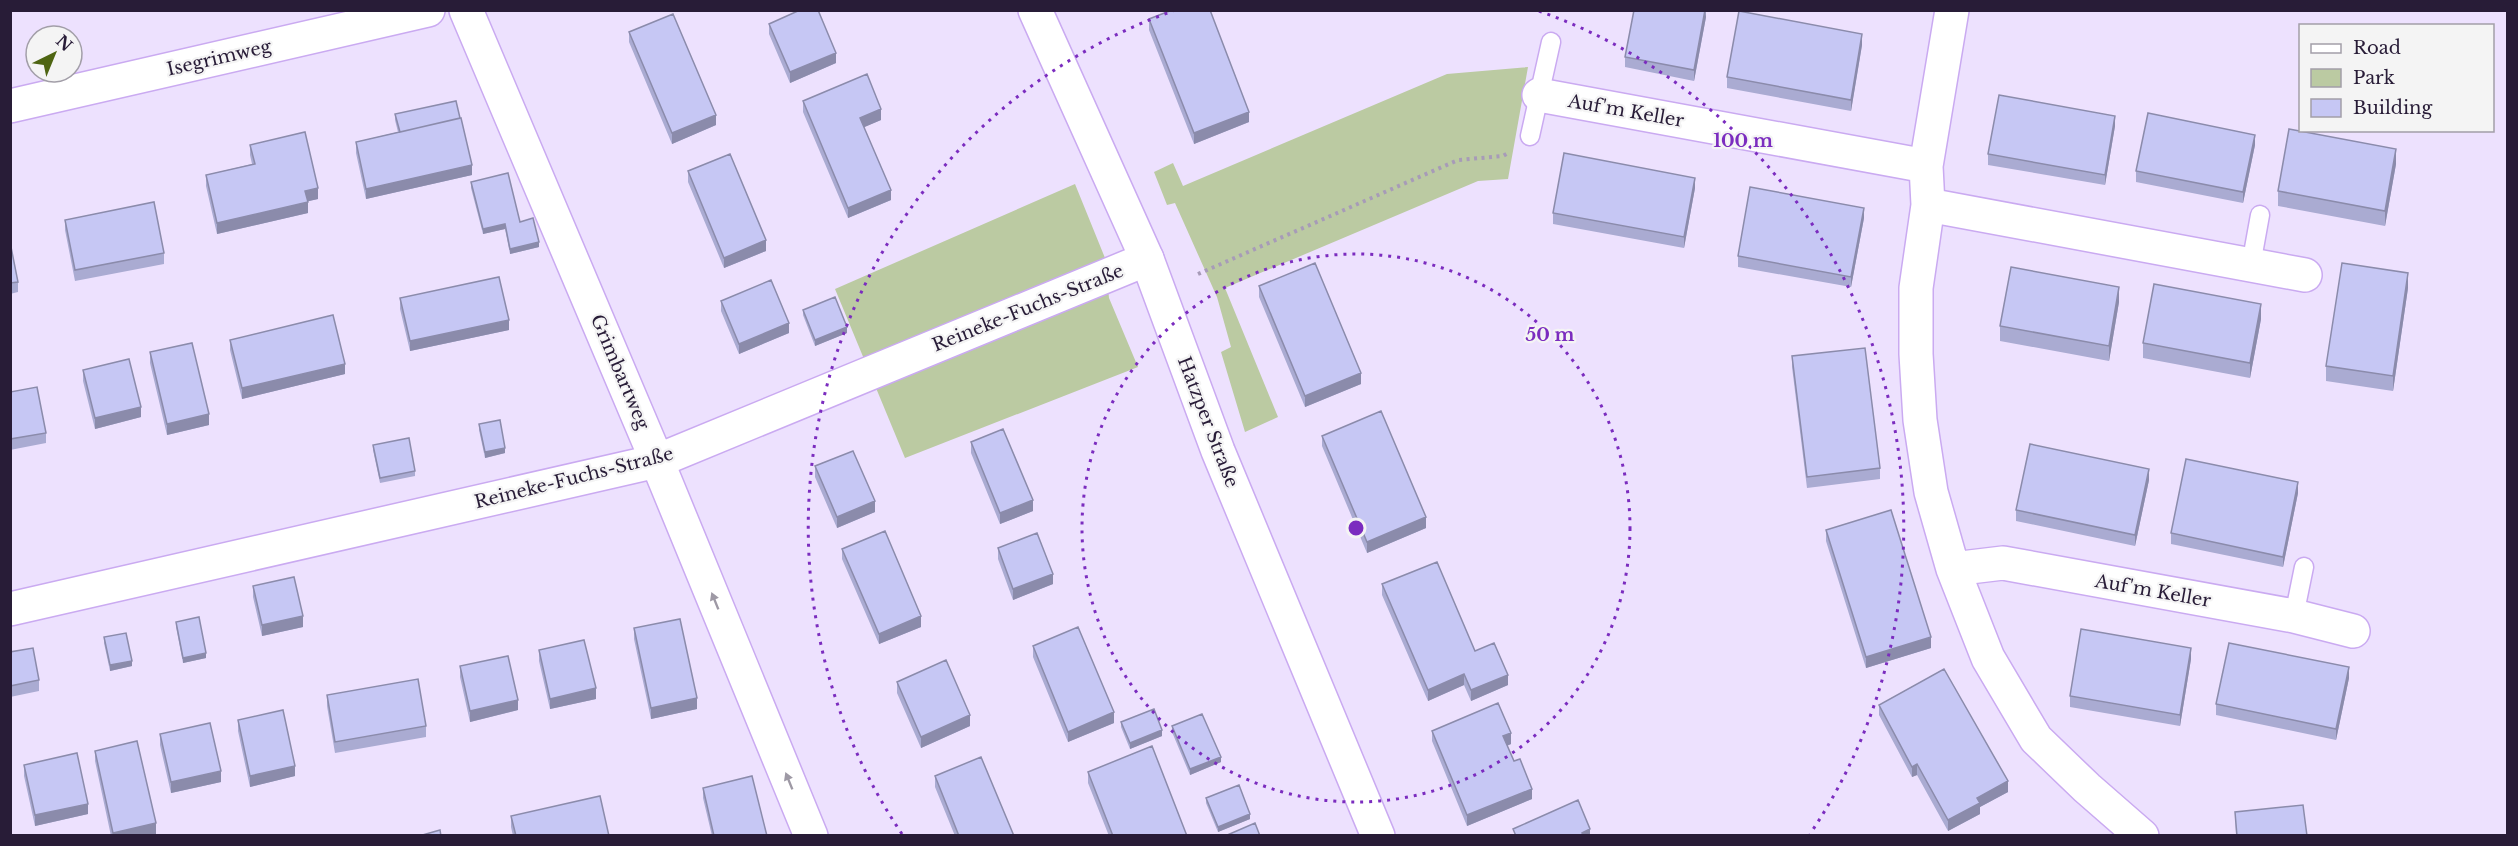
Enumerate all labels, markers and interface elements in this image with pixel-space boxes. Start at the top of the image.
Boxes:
north arrow [24,24,84,84]
legend [2299,24,2494,132]
text: N [52,31,77,55]
street label: Isegrimweg [165,35,274,81]
text: Road [2353,37,2401,59]
text: Park [2353,67,2395,89]
street label: Auf'm Keller [1565,90,1686,132]
text: Building [2353,97,2432,119]
text: 100 m [1713,130,1773,152]
street label: Reineke-Fuchs-Straße [929,260,1127,356]
street label: Grimbartweg [586,311,654,433]
text: 50 m [1526,324,1575,346]
street label: Hatzper Straße [1173,353,1243,491]
street label: Reineke-Fuchs-Straße [472,443,676,513]
centre of rings [1346,518,1366,538]
street label: Auf'm Keller [2092,570,2213,612]
one-way arrow [710,592,719,610]
one-way arrow [784,772,794,790]

